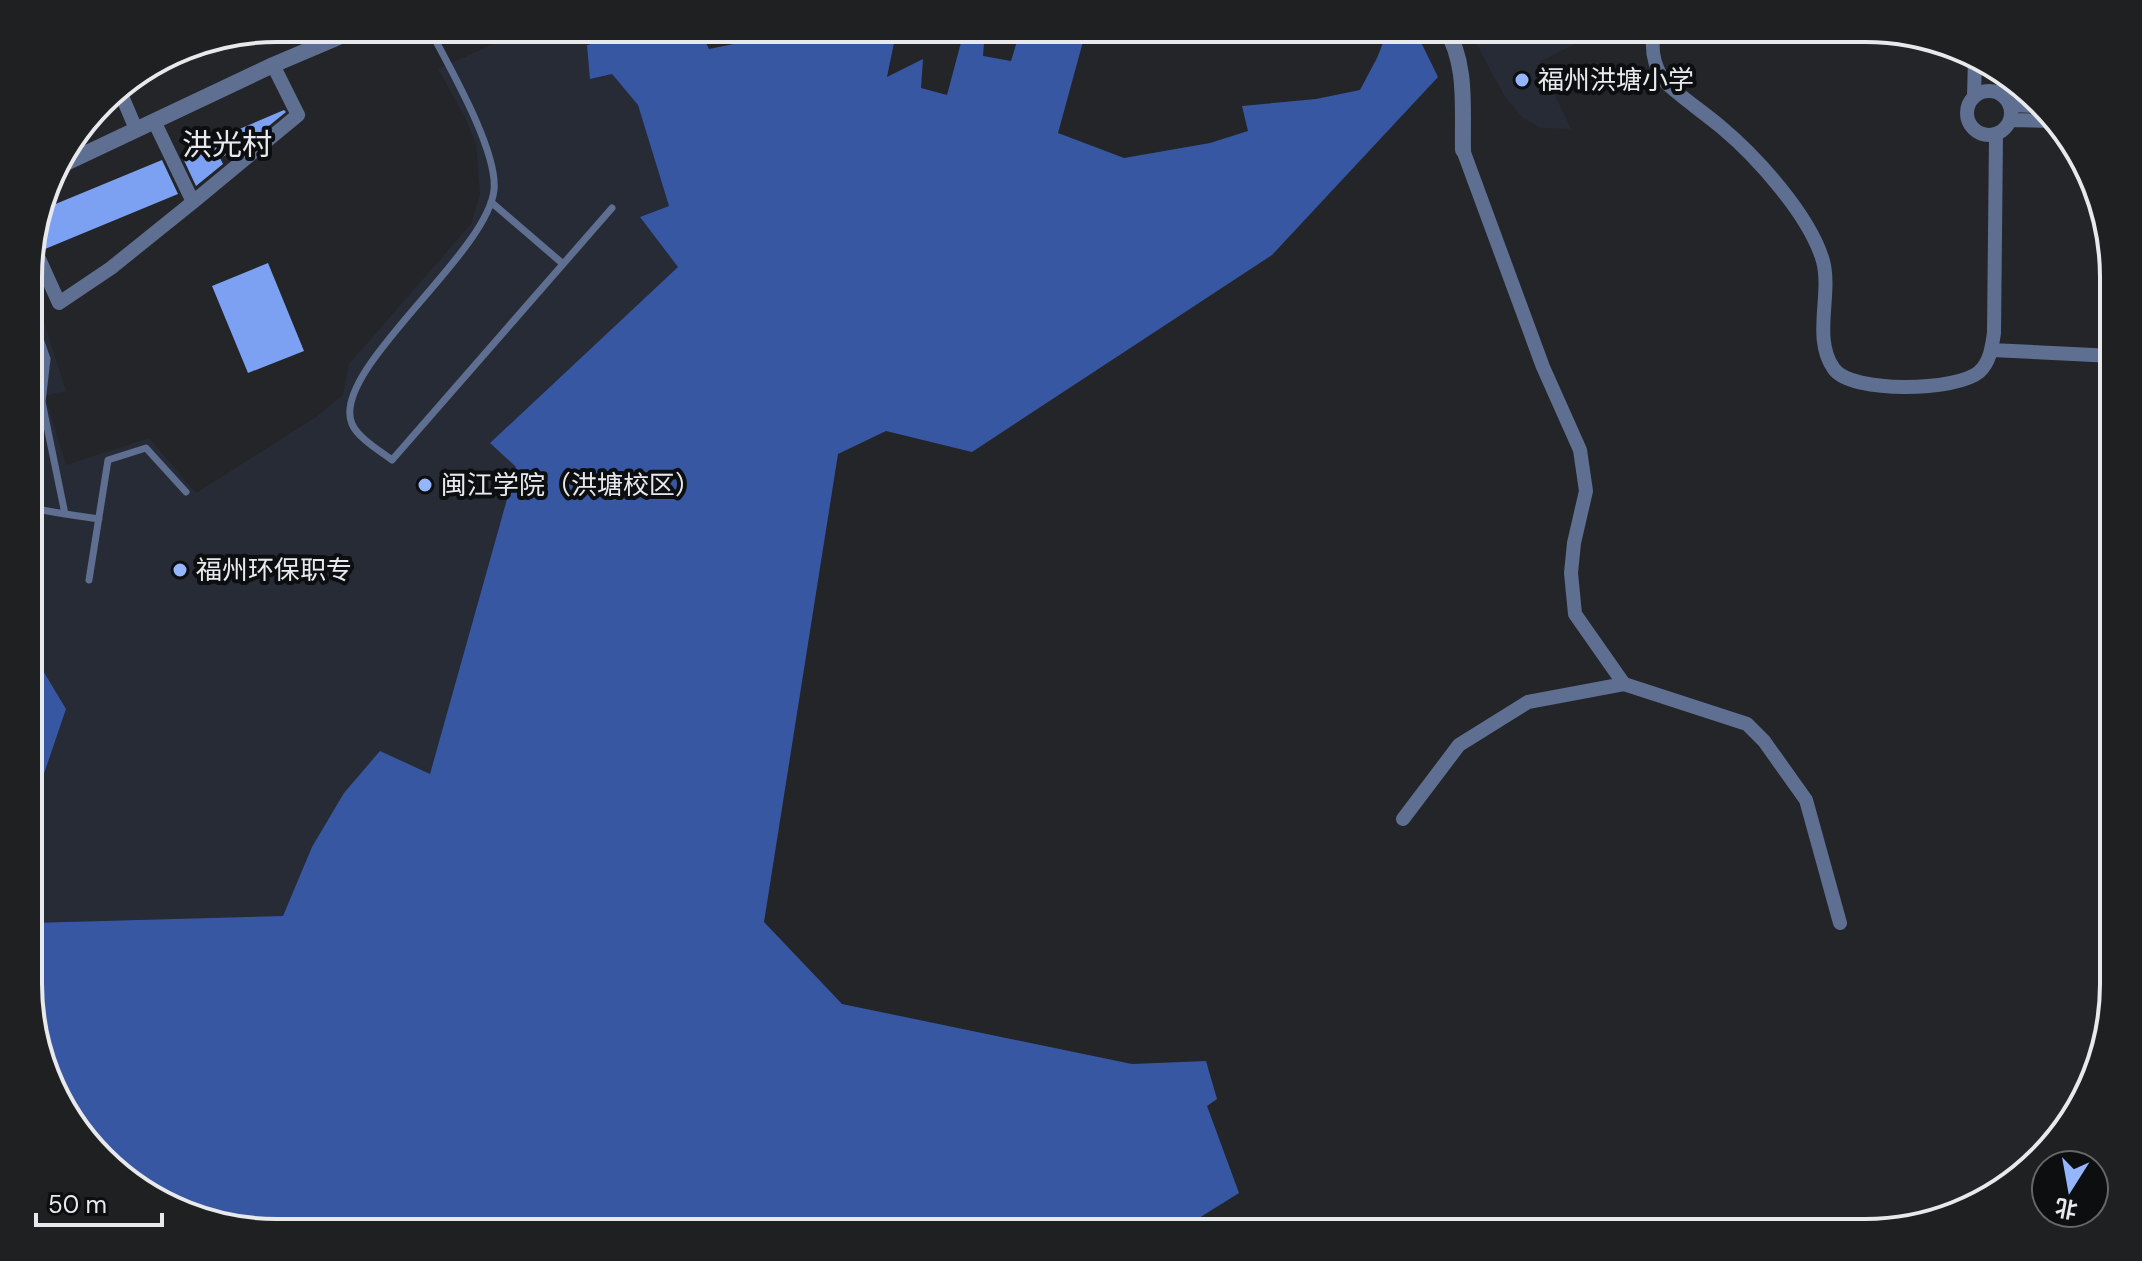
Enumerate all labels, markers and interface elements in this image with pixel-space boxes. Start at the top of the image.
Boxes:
place label: 福州洪塘小学 [1538,63,1694,97]
marker: 福州洪塘小学 [1513,71,1531,89]
district label: 洪光村 [182,125,272,164]
place label: 闽江学院（洪塘校区） [441,468,701,502]
marker: 闽江学院（洪塘校区） [416,476,434,494]
place label: 福州环保职专 [196,553,352,587]
marker: 福州环保职专 [171,561,189,579]
north arrow [2030,1149,2110,1229]
scale bar [36,1177,162,1227]
text: 50 m [48,1189,107,1220]
text: 北 [2053,1192,2080,1224]

